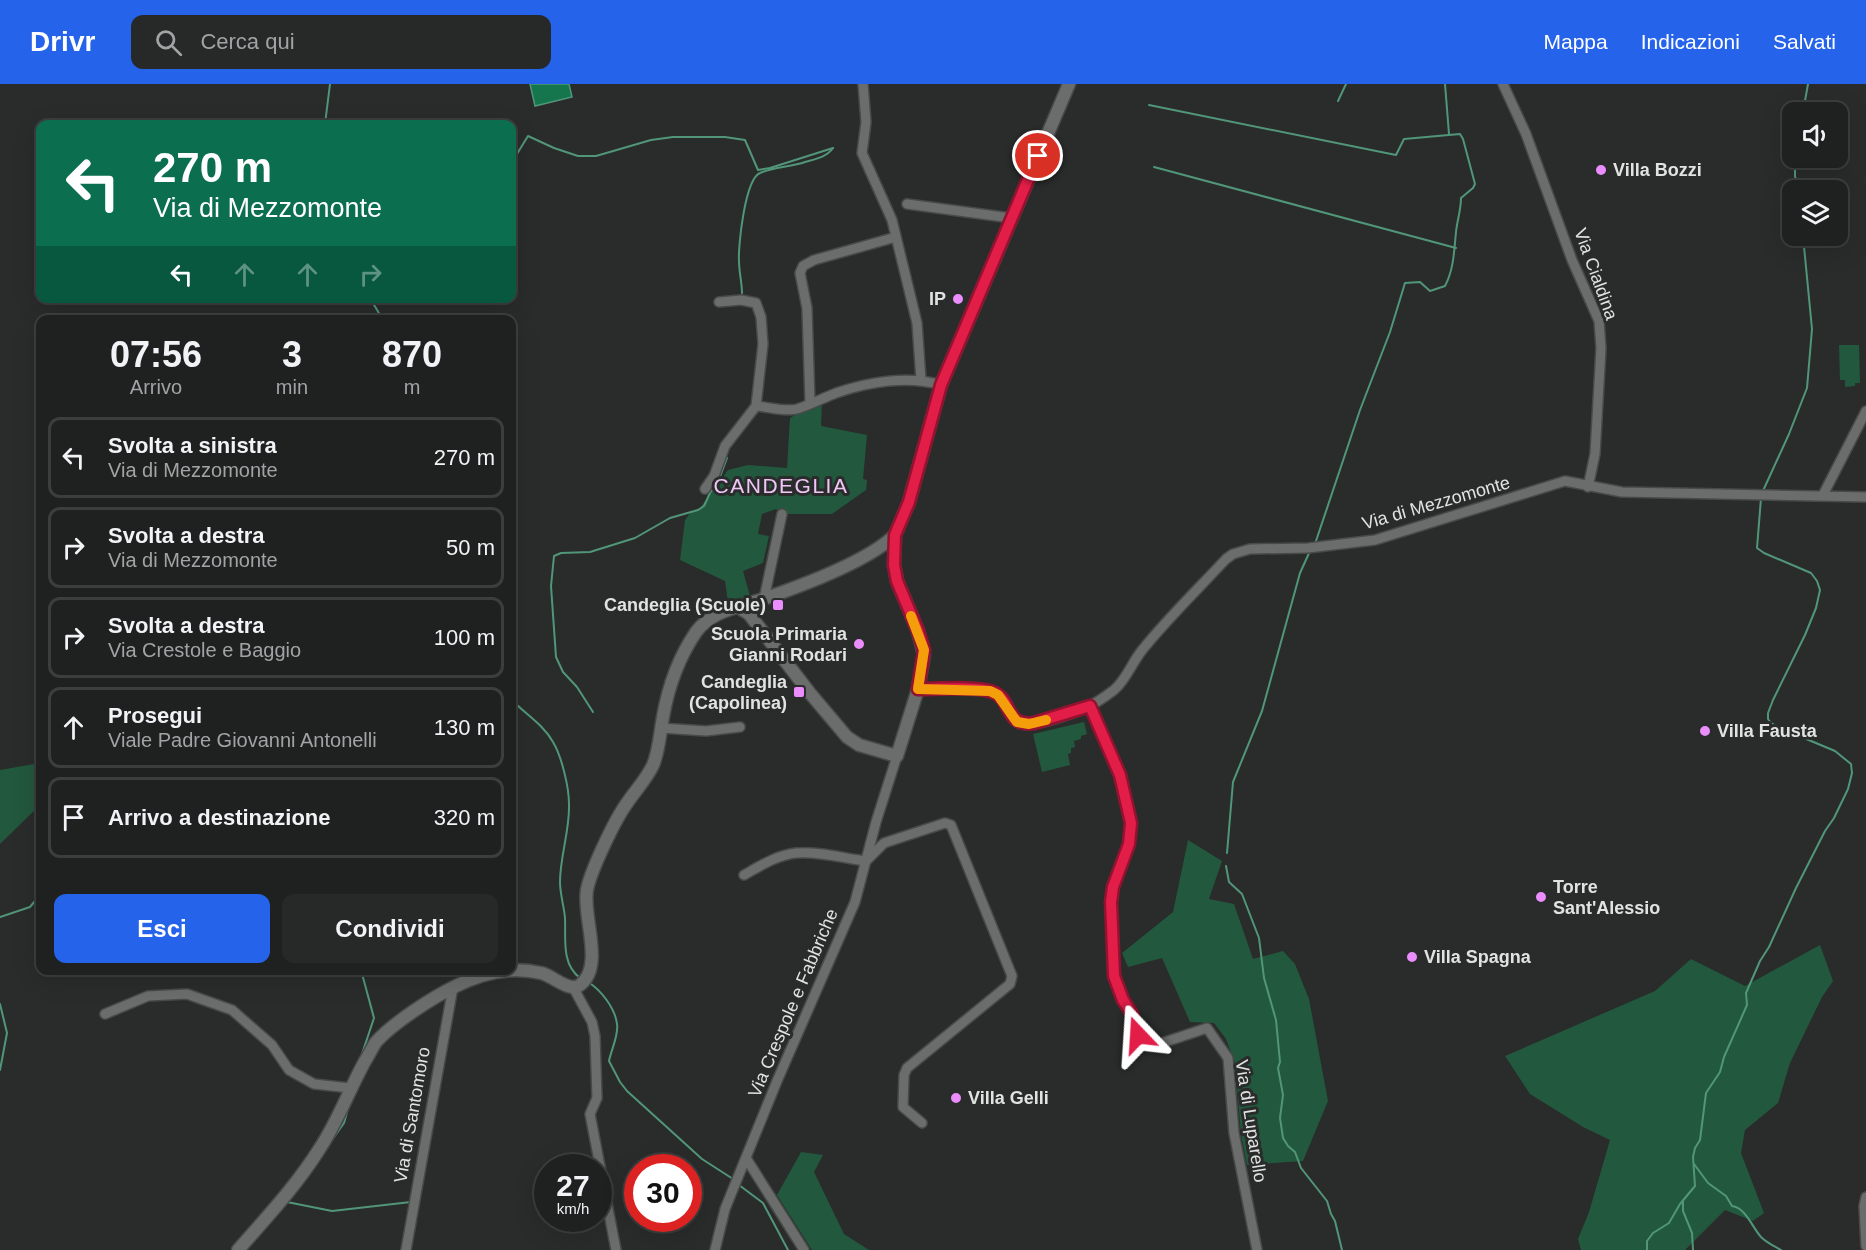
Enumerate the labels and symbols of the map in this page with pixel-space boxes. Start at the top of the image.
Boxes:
pin [1012,130,1063,181]
place label: Villa Bozzi [1613,160,1702,180]
marker: Villa Bozzi [1594,163,1608,177]
street label: Via Cialdina [1570,226,1622,323]
place label: IP [929,289,946,309]
marker: IP [951,292,965,306]
street label: Via di Mezzomonte [1360,472,1512,534]
district label: CANDEGLIA [714,474,848,497]
place label: Candeglia (Scuole) [604,595,766,615]
marker: Candeglia (Scuole) [771,598,785,612]
place label: Scuola Primaria Gianni Rodari [711,624,848,665]
marker: Scuola Primaria Gianni Rodari [852,637,866,651]
place label: Candeglia (Capolinea) [689,672,788,713]
marker: Candeglia (Capolinea) [792,685,806,699]
place label: Villa Fausta [1717,721,1818,741]
marker: Villa Fausta [1698,724,1712,738]
place label: Torre Sant'Alessio [1553,877,1660,918]
marker: Torre Sant'Alessio [1534,890,1548,904]
street label: Via Crespole e Fabbriche [744,906,842,1100]
place label: Villa Spagna [1424,947,1532,967]
marker: Villa Spagna [1405,950,1419,964]
position arrow [1106,1003,1170,1067]
street label: Via di Santomoro [390,1045,434,1185]
street label: Via di Luparello [1231,1058,1271,1184]
place label: Villa Gelli [968,1088,1049,1108]
marker: Villa Gelli [949,1091,963,1105]
speed limit sign: 30 [624,1154,702,1232]

